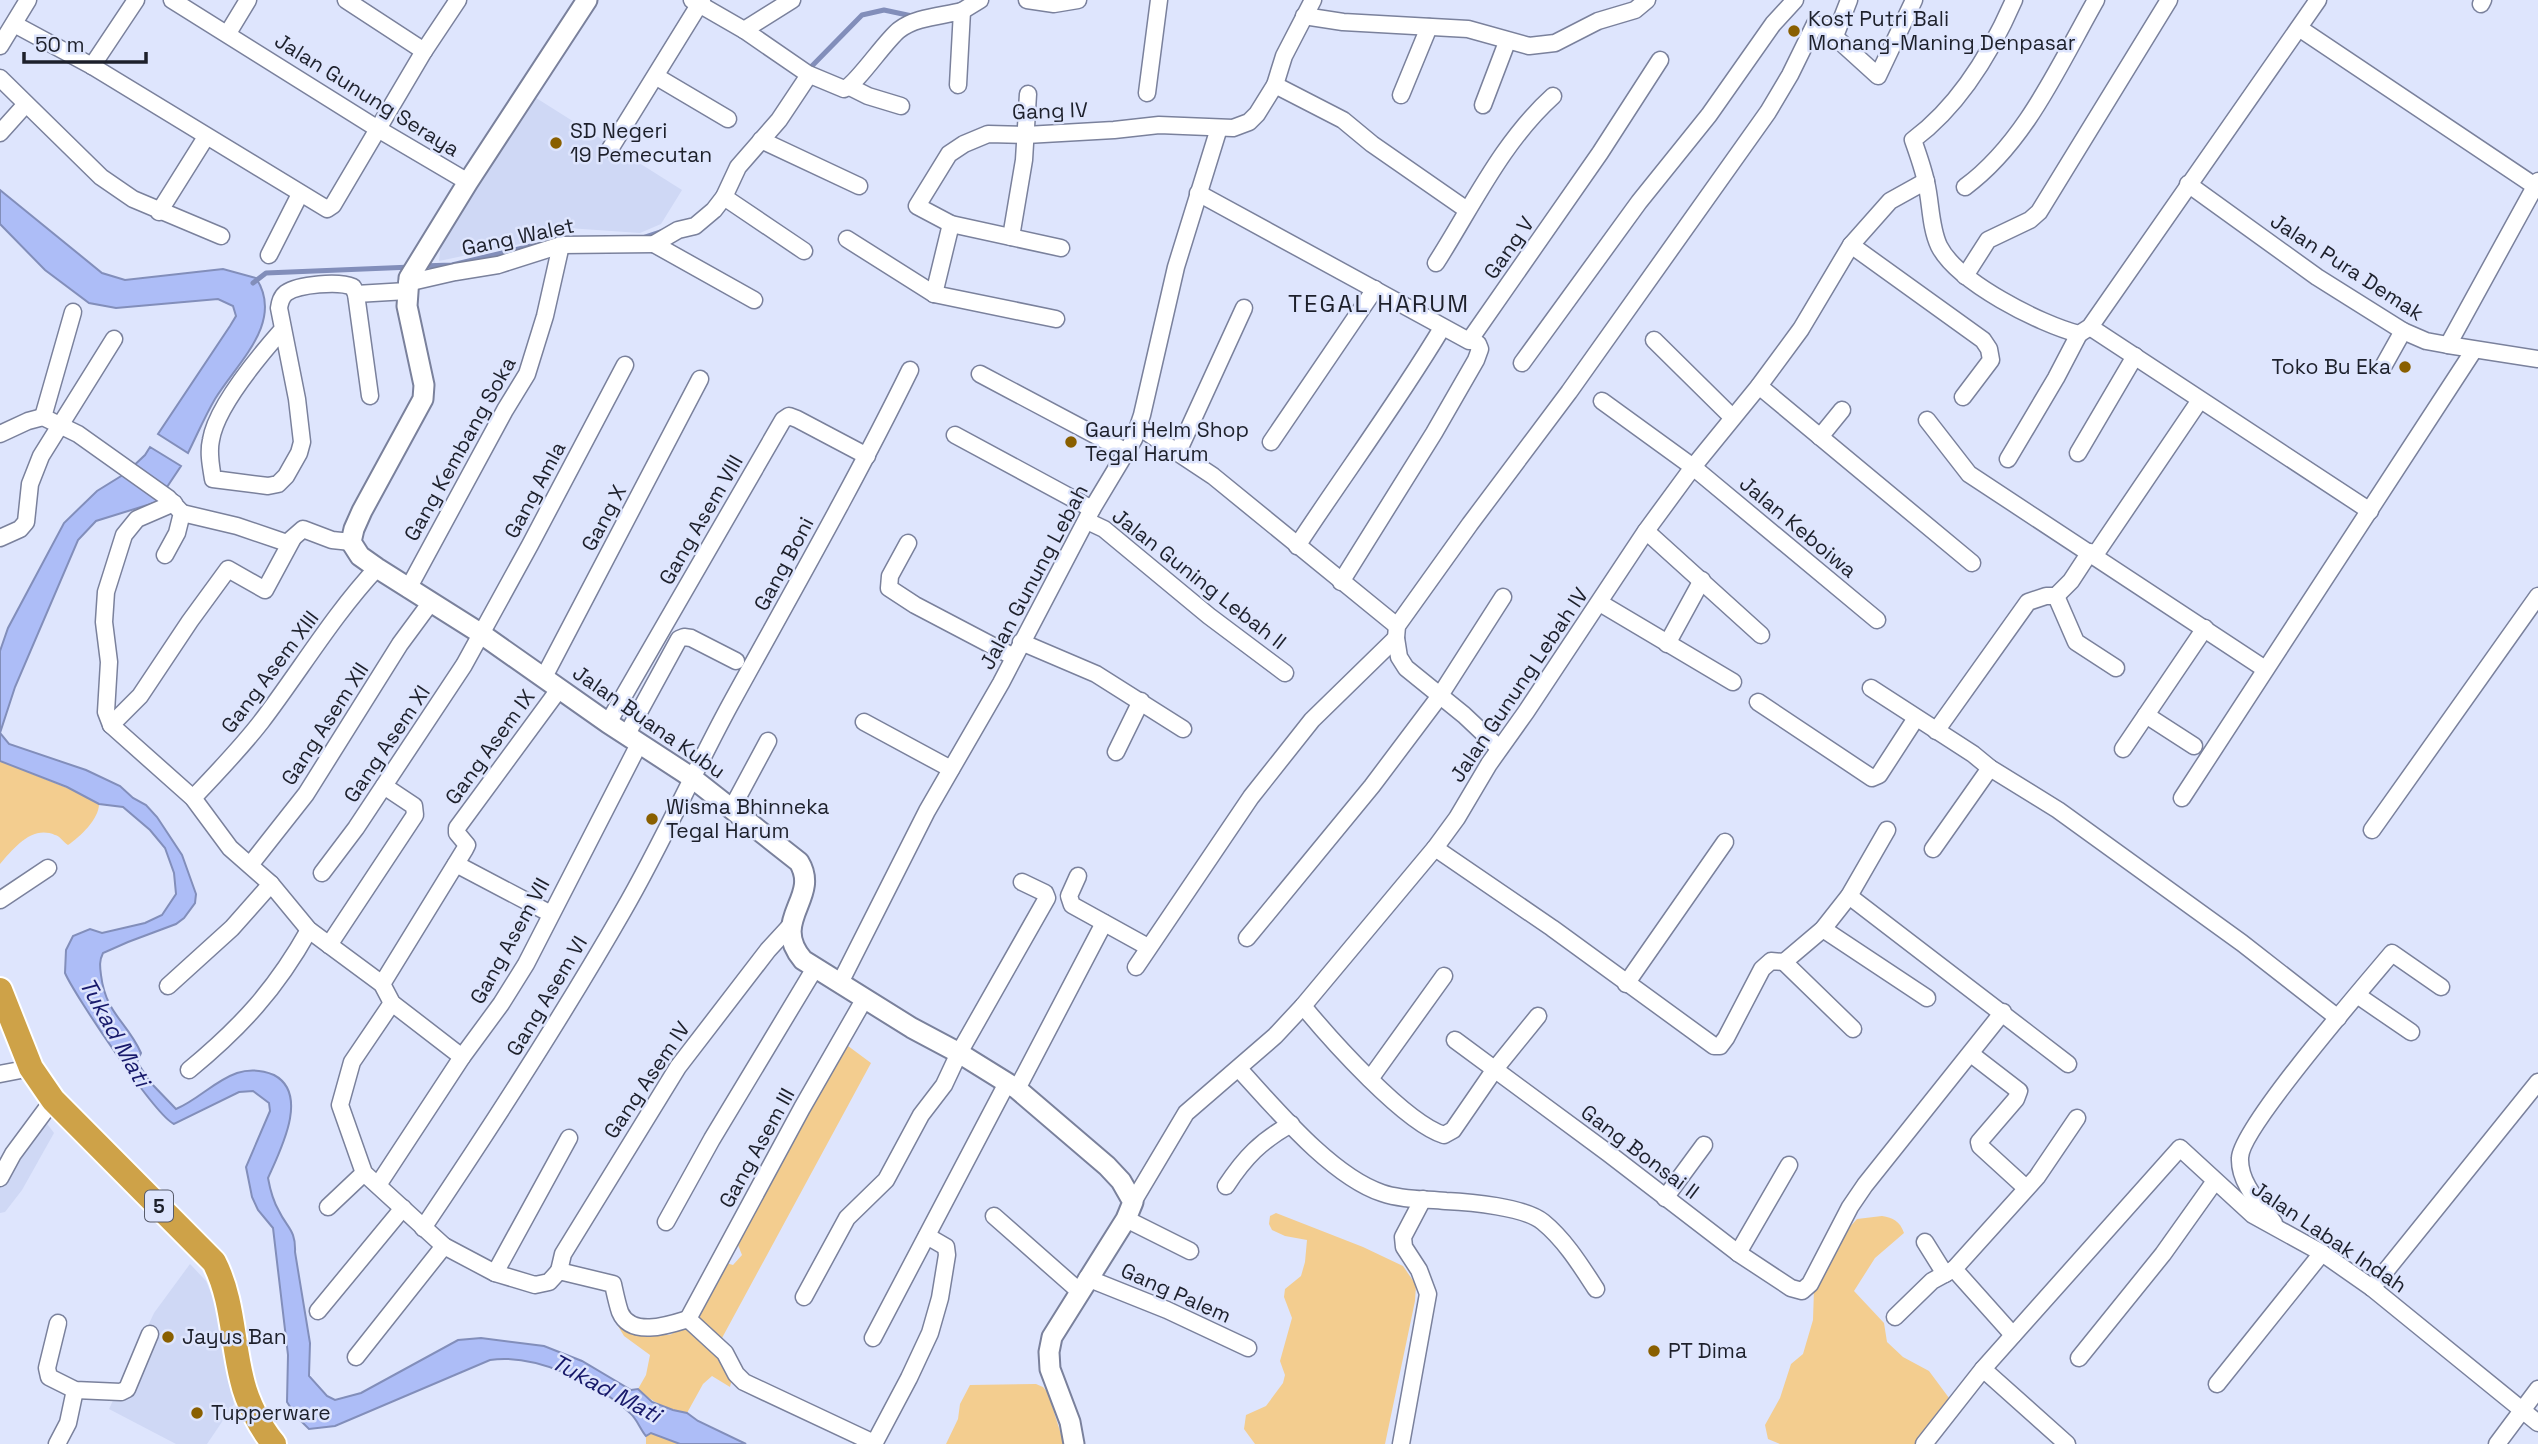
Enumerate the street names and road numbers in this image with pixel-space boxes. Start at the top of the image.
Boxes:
street label: Jalan Gunung Seraya [270,27,465,162]
street label: Gang IV [1012,96,1088,125]
street label: Jalan Pura Demak [2265,207,2429,326]
street label: Gang Walet [459,211,577,262]
street label: Gang V [1477,211,1540,284]
street label: Gang Kembang Soka [398,352,522,546]
street label: Gang Amla [498,437,571,543]
street label: Gang Asem VIII [652,450,749,590]
street label: Jalan Keboiwa [1734,470,1862,583]
street label: Gang X [575,480,632,555]
street label: Jalan Gunung Lebah [973,480,1094,674]
street label: Jalan Guning Lebah II [1107,502,1292,655]
street label: Gang Boni [748,512,820,615]
street label: Jalan Gunung Lebah IV [1443,582,1594,787]
street label: Gang Asem XIII [216,606,324,738]
street label: Gang Asem XII [276,658,374,790]
street label: Jalan Buana Kubu [568,659,731,784]
street label: Gang Asem XI [337,680,436,808]
street label: Gang Asem IX [439,684,541,810]
street label: Gang Asem VII [465,873,555,1009]
street label: Gang Asem VI [501,931,593,1061]
street label: Gang Asem IV [597,1016,696,1144]
street label: Gang Asem III [713,1083,801,1212]
street label: Gang Bonsai II [1576,1098,1705,1205]
street label: Jalan Labak Indah [2246,1175,2412,1299]
road number: 5 [145,1190,173,1222]
street label: Gang Palem [1117,1256,1235,1329]

